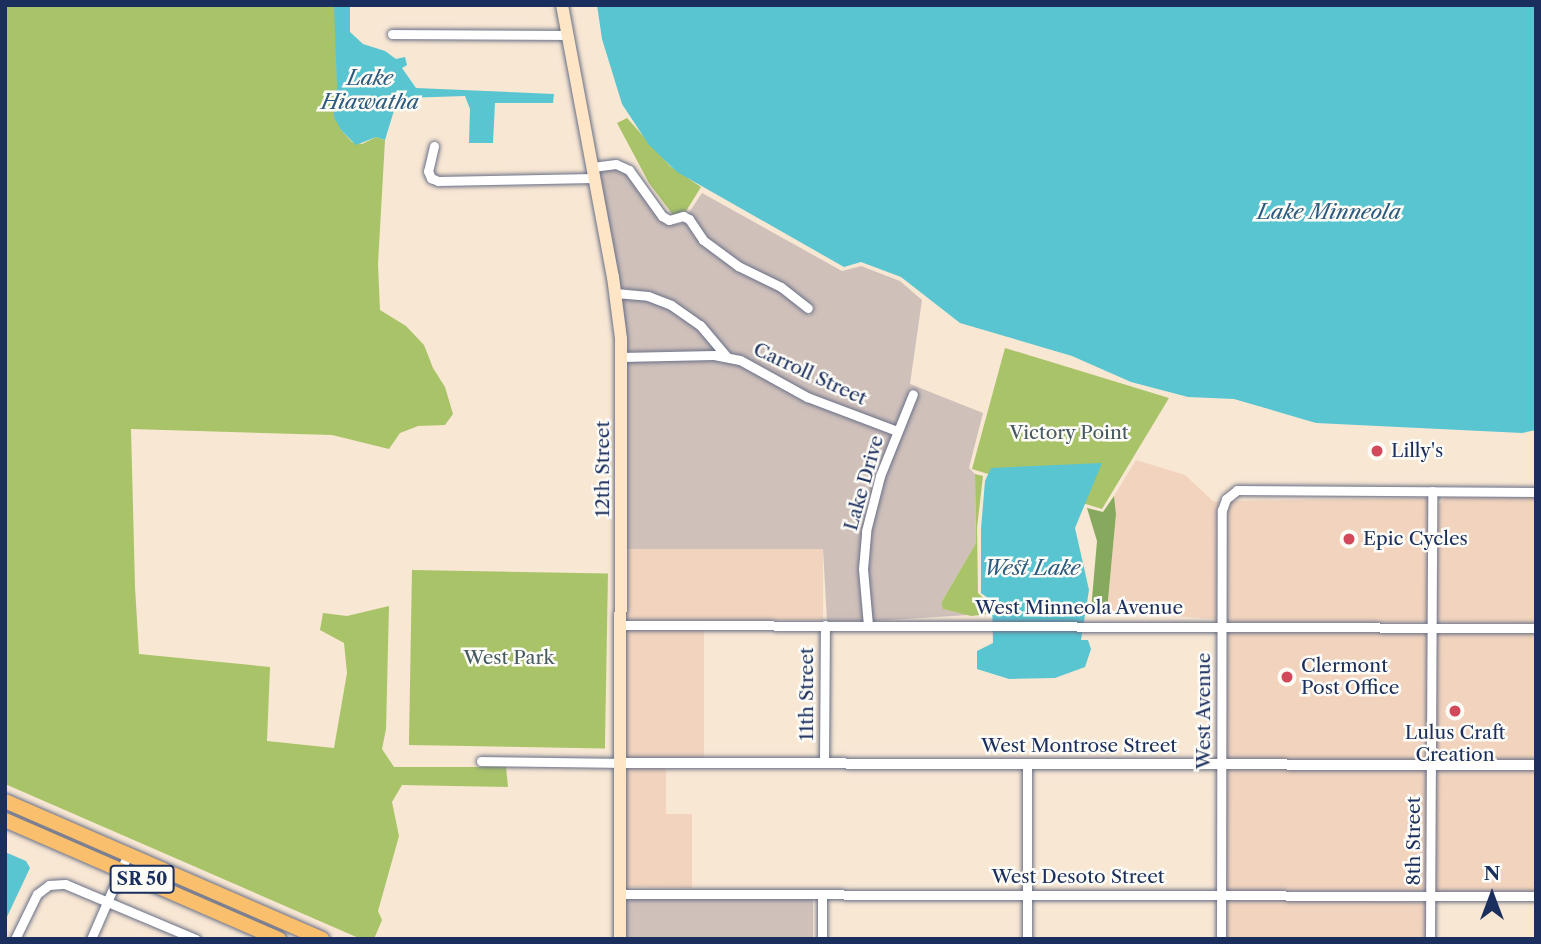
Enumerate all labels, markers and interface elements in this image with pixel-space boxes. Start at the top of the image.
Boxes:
water label: Lake Hiawatha [321,65,419,115]
water label: Lake Minneola [1257,199,1401,225]
street label: Carroll Street [750,338,870,410]
street label: 12th Street [592,421,614,517]
park label: Victory Point [1009,422,1129,444]
street label: Lake Drive [840,433,888,533]
place label: Lilly's [1391,440,1443,462]
marker: Lilly's [1369,443,1385,459]
place label: Epic Cycles [1363,528,1468,550]
marker: Epic Cycles [1341,531,1357,547]
water label: West Lake [984,555,1080,581]
street label: West Minneola Avenue [974,597,1184,619]
park label: West Park [463,647,555,669]
street label: 11th Street [796,647,818,741]
street label: West Avenue [1193,652,1215,770]
place label: Clermont Post Office [1301,655,1399,699]
marker: Clermont Post Office [1279,669,1295,685]
marker: Lulus Craft Creation [1447,703,1463,719]
place label: Lulus Craft Creation [1405,722,1505,766]
street label: West Montrose Street [981,735,1177,757]
street label: 8th Street [1403,797,1425,885]
north arrow [1457,860,1527,930]
text: N [1484,862,1500,885]
road number: SR 50 [109,864,175,894]
street label: West Desoto Street [991,866,1165,888]

